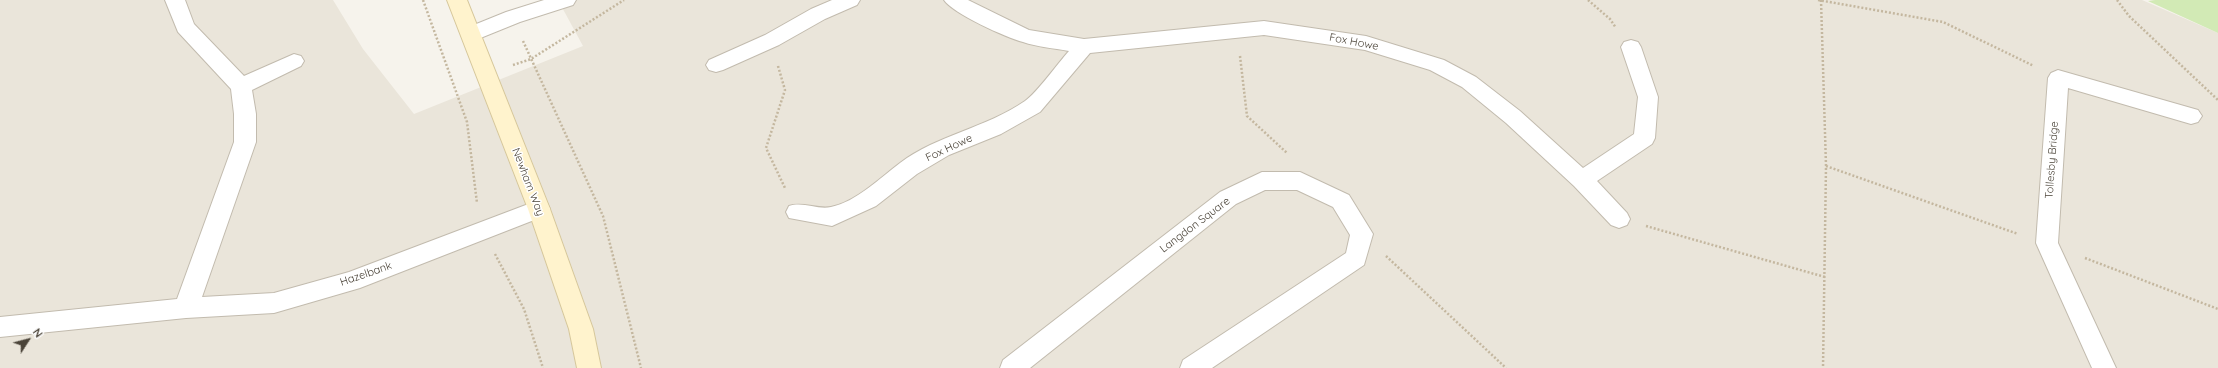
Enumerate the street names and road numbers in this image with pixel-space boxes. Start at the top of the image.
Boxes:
street label: Fox Howe [1328,31,1380,53]
street label: Tollesby Bridge [2043,121,2061,199]
street label: Fox Howe [924,131,974,165]
street label: Newham Way [509,146,547,218]
street label: Langdon Square [1157,194,1233,256]
street label: Hazelbank [338,259,394,289]

